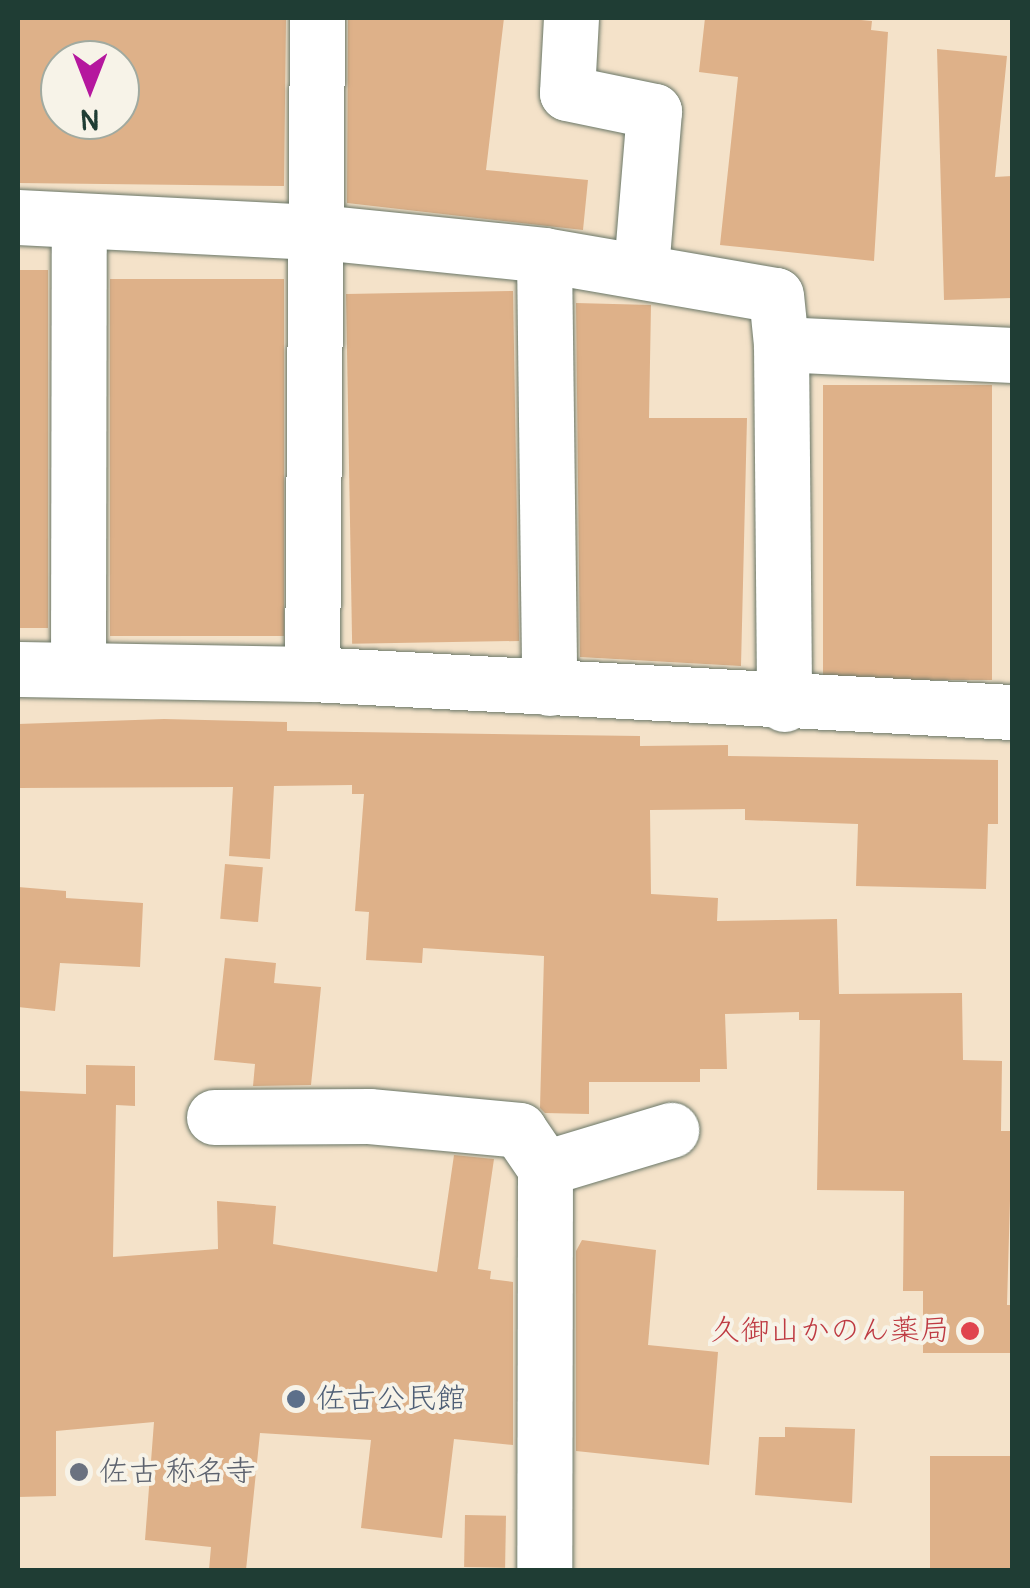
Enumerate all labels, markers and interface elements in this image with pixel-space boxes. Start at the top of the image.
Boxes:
north arrow [40,40,140,140]
text: N [81,101,99,136]
place label: 久御山かのん薬局 [710,1313,950,1349]
marker: 久御山かのん薬局 [959,1320,981,1342]
place label: 佐古公民館 [316,1381,466,1417]
marker: 佐古公民館 [285,1388,307,1410]
place label: 佐古 称名寺 [99,1454,256,1490]
marker: 佐古 称名寺 [68,1461,90,1483]

